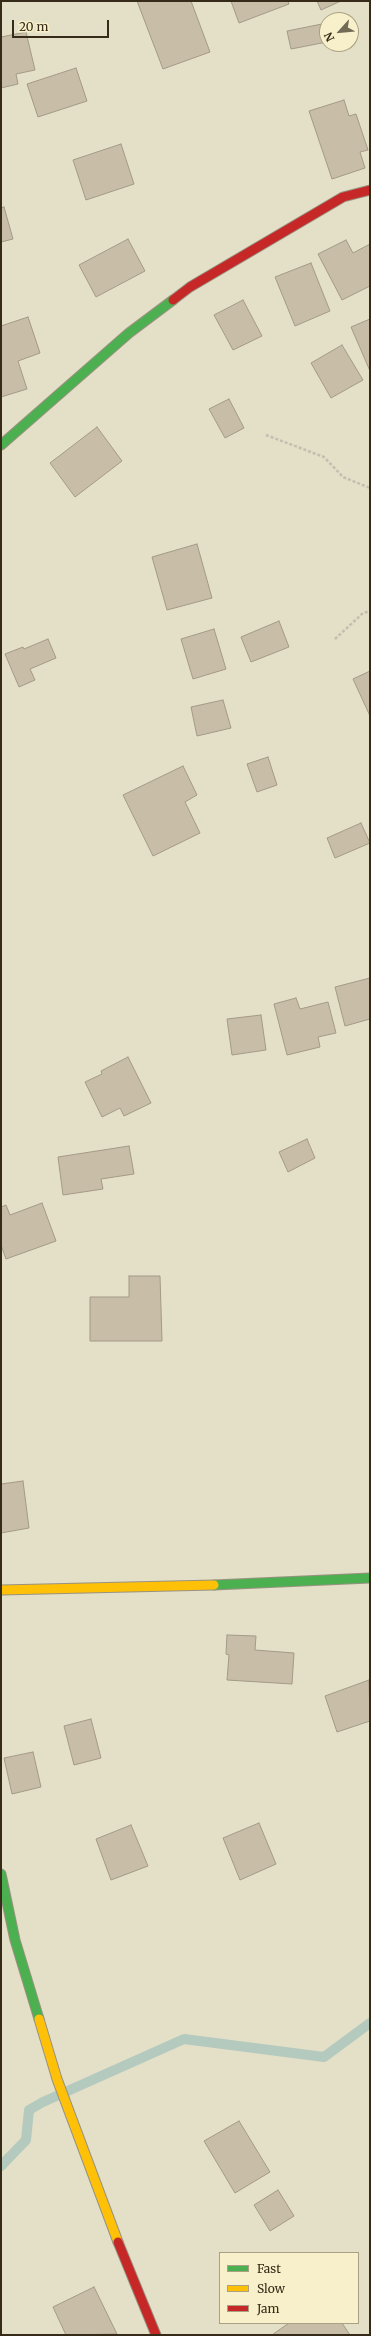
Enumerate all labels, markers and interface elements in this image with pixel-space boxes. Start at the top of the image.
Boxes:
scale bar [14,12,111,38]
north arrow [319,12,359,52]
text: 20 m [19,19,48,34]
text: N [321,30,337,44]
legend [219,2252,359,2324]
text: Fast [257,2261,281,2276]
text: Slow [257,2281,285,2296]
text: Jam [257,2301,279,2316]

